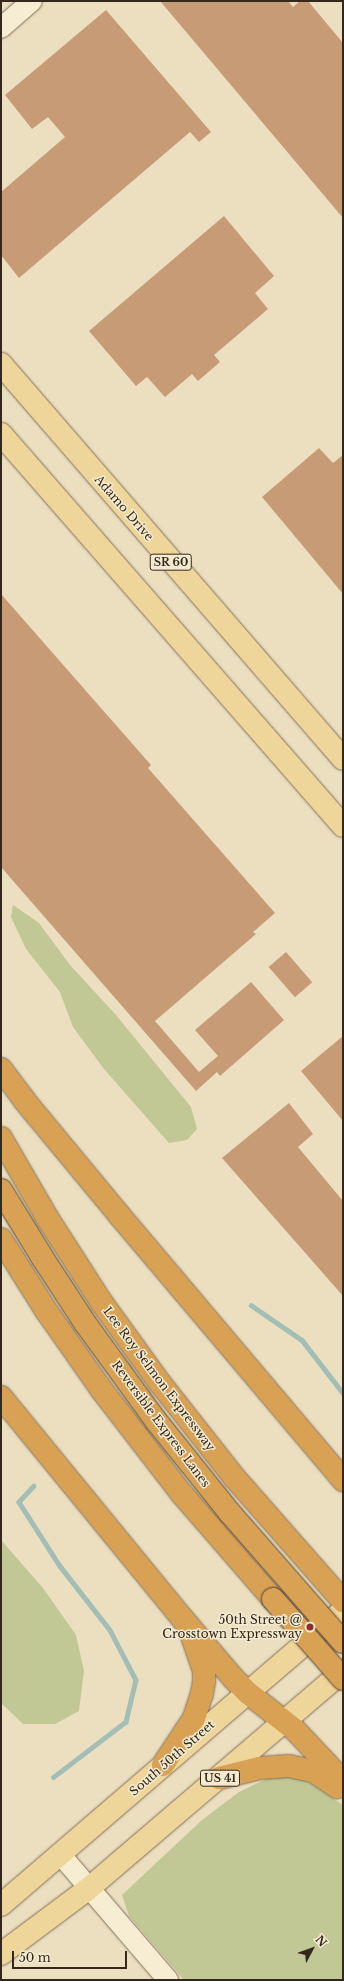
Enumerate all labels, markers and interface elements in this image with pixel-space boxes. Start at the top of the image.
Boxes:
street label: Adamo Drive [92,472,156,544]
road number: SR 60 [149,553,193,571]
street label: Lee Roy Selmon Expressway [100,1304,218,1454]
street label: Reversible Express Lanes [109,1358,213,1490]
place label: 50th Street @ Crosstown Expressway [162,1613,302,1641]
marker: 50th Street @ Crosstown Expressway [305,1622,315,1632]
street label: South 50th Street [127,1717,217,1799]
road number: US 41 [200,1769,240,1787]
north arrow [292,1929,332,1969]
text: N [312,1933,330,1950]
scale bar [14,1943,129,1969]
text: 50 m [19,1950,51,1965]

